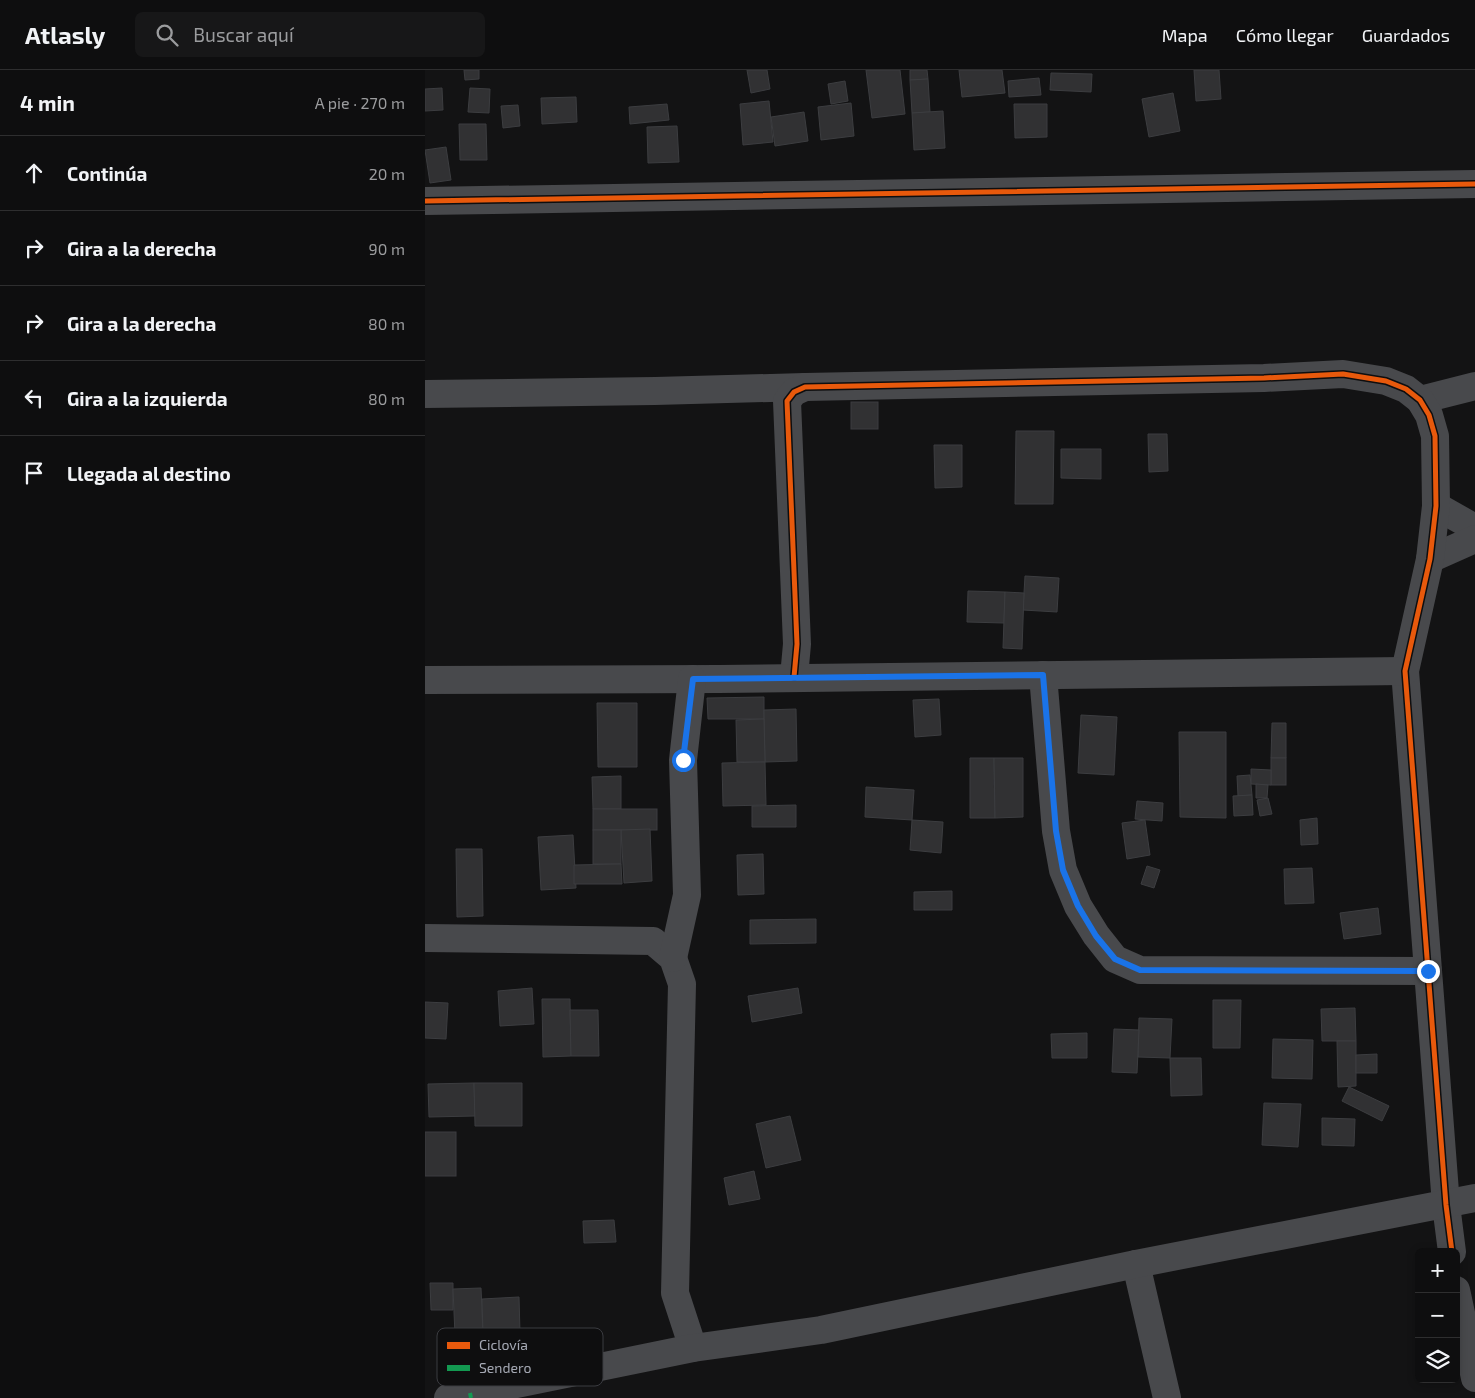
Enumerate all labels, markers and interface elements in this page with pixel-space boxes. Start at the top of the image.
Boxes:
search box [135,12,485,57]
text: Atlasly [25,20,105,49]
icon: search [153,21,181,49]
text: Buscar aquí [193,23,294,46]
text: Mapa [1162,24,1208,46]
text: Cómo llegar [1236,24,1334,46]
text: Guardados [1362,24,1450,46]
text: 4 min [20,90,75,115]
text: A pie · 270 m [315,93,405,112]
icon: ahead [20,159,48,187]
text: Continúa [67,162,147,185]
text: 20 m [369,164,405,183]
icon: right [20,234,48,262]
text: Gira a la derecha [67,237,216,260]
text: 90 m [369,239,405,258]
icon: right [20,309,48,337]
text: Gira a la derecha [67,312,216,335]
text: 80 m [368,314,405,333]
icon: left [20,384,48,412]
text: Gira a la izquierda [67,387,228,410]
text: 80 m [368,389,405,408]
icon: arrive [20,459,48,487]
text: Llegada al destino [67,462,231,485]
route start [672,749,695,772]
route end [1417,960,1440,983]
map controls [1415,1248,1460,1383]
button: + [1415,1248,1460,1293]
button: − [1415,1293,1460,1338]
legend [437,1328,603,1386]
text: Ciclovía [479,1336,528,1353]
button: layers [1415,1338,1460,1383]
text: Sendero [479,1359,531,1376]

